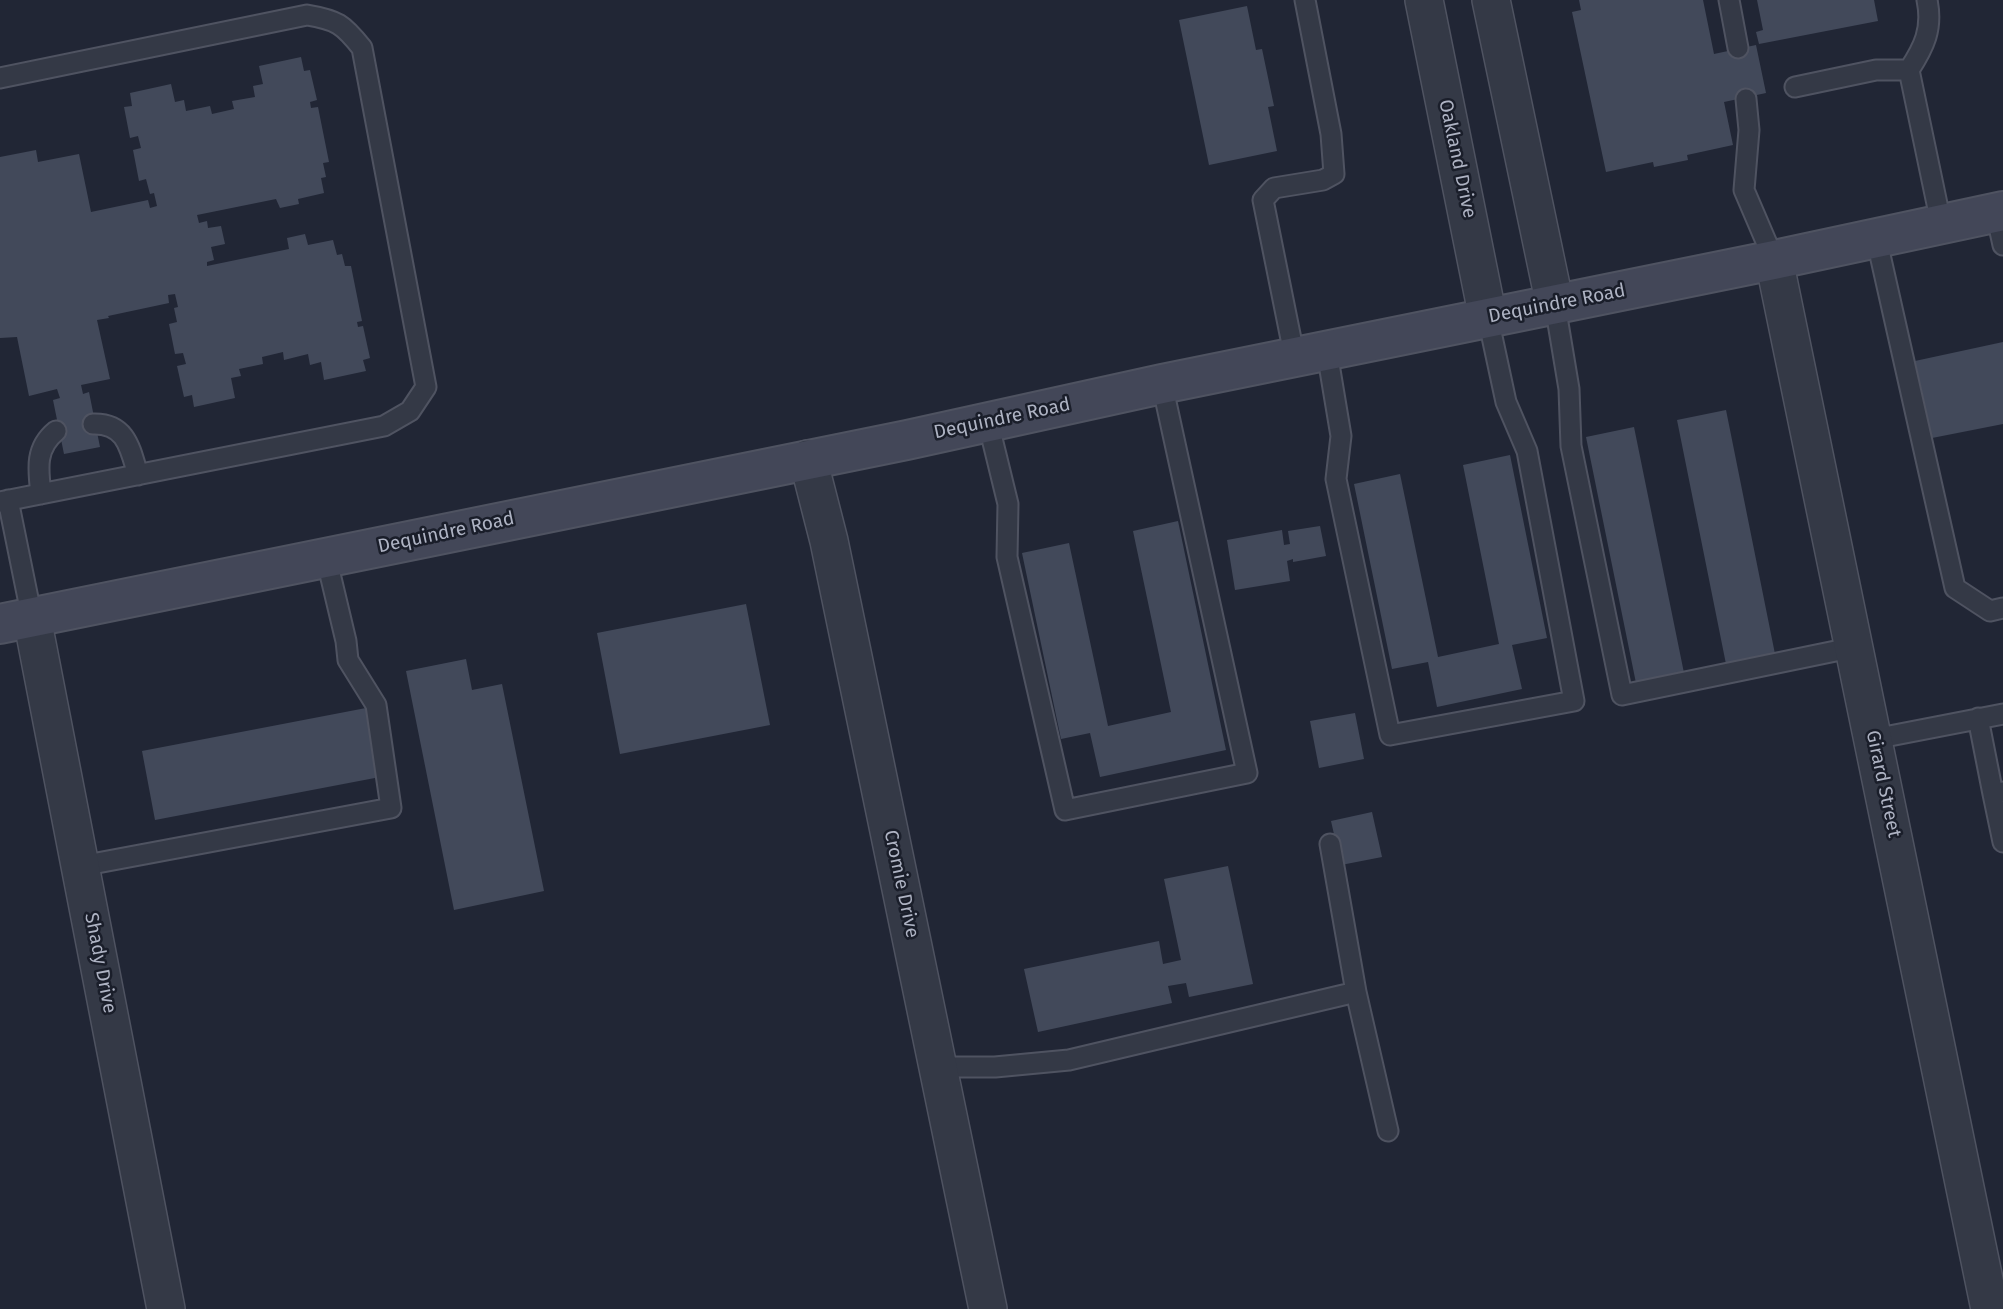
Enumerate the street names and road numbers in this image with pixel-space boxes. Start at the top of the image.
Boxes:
street label: Oakland Drive [1433,97,1481,221]
street label: Dequindre Road [1487,280,1627,328]
street label: Dequindre Road [932,393,1072,445]
street label: Dequindre Road [376,507,516,559]
street label: Girard Street [1861,728,1905,840]
street label: Cromie Drive [878,828,924,940]
street label: Shady Drive [79,911,121,1015]

